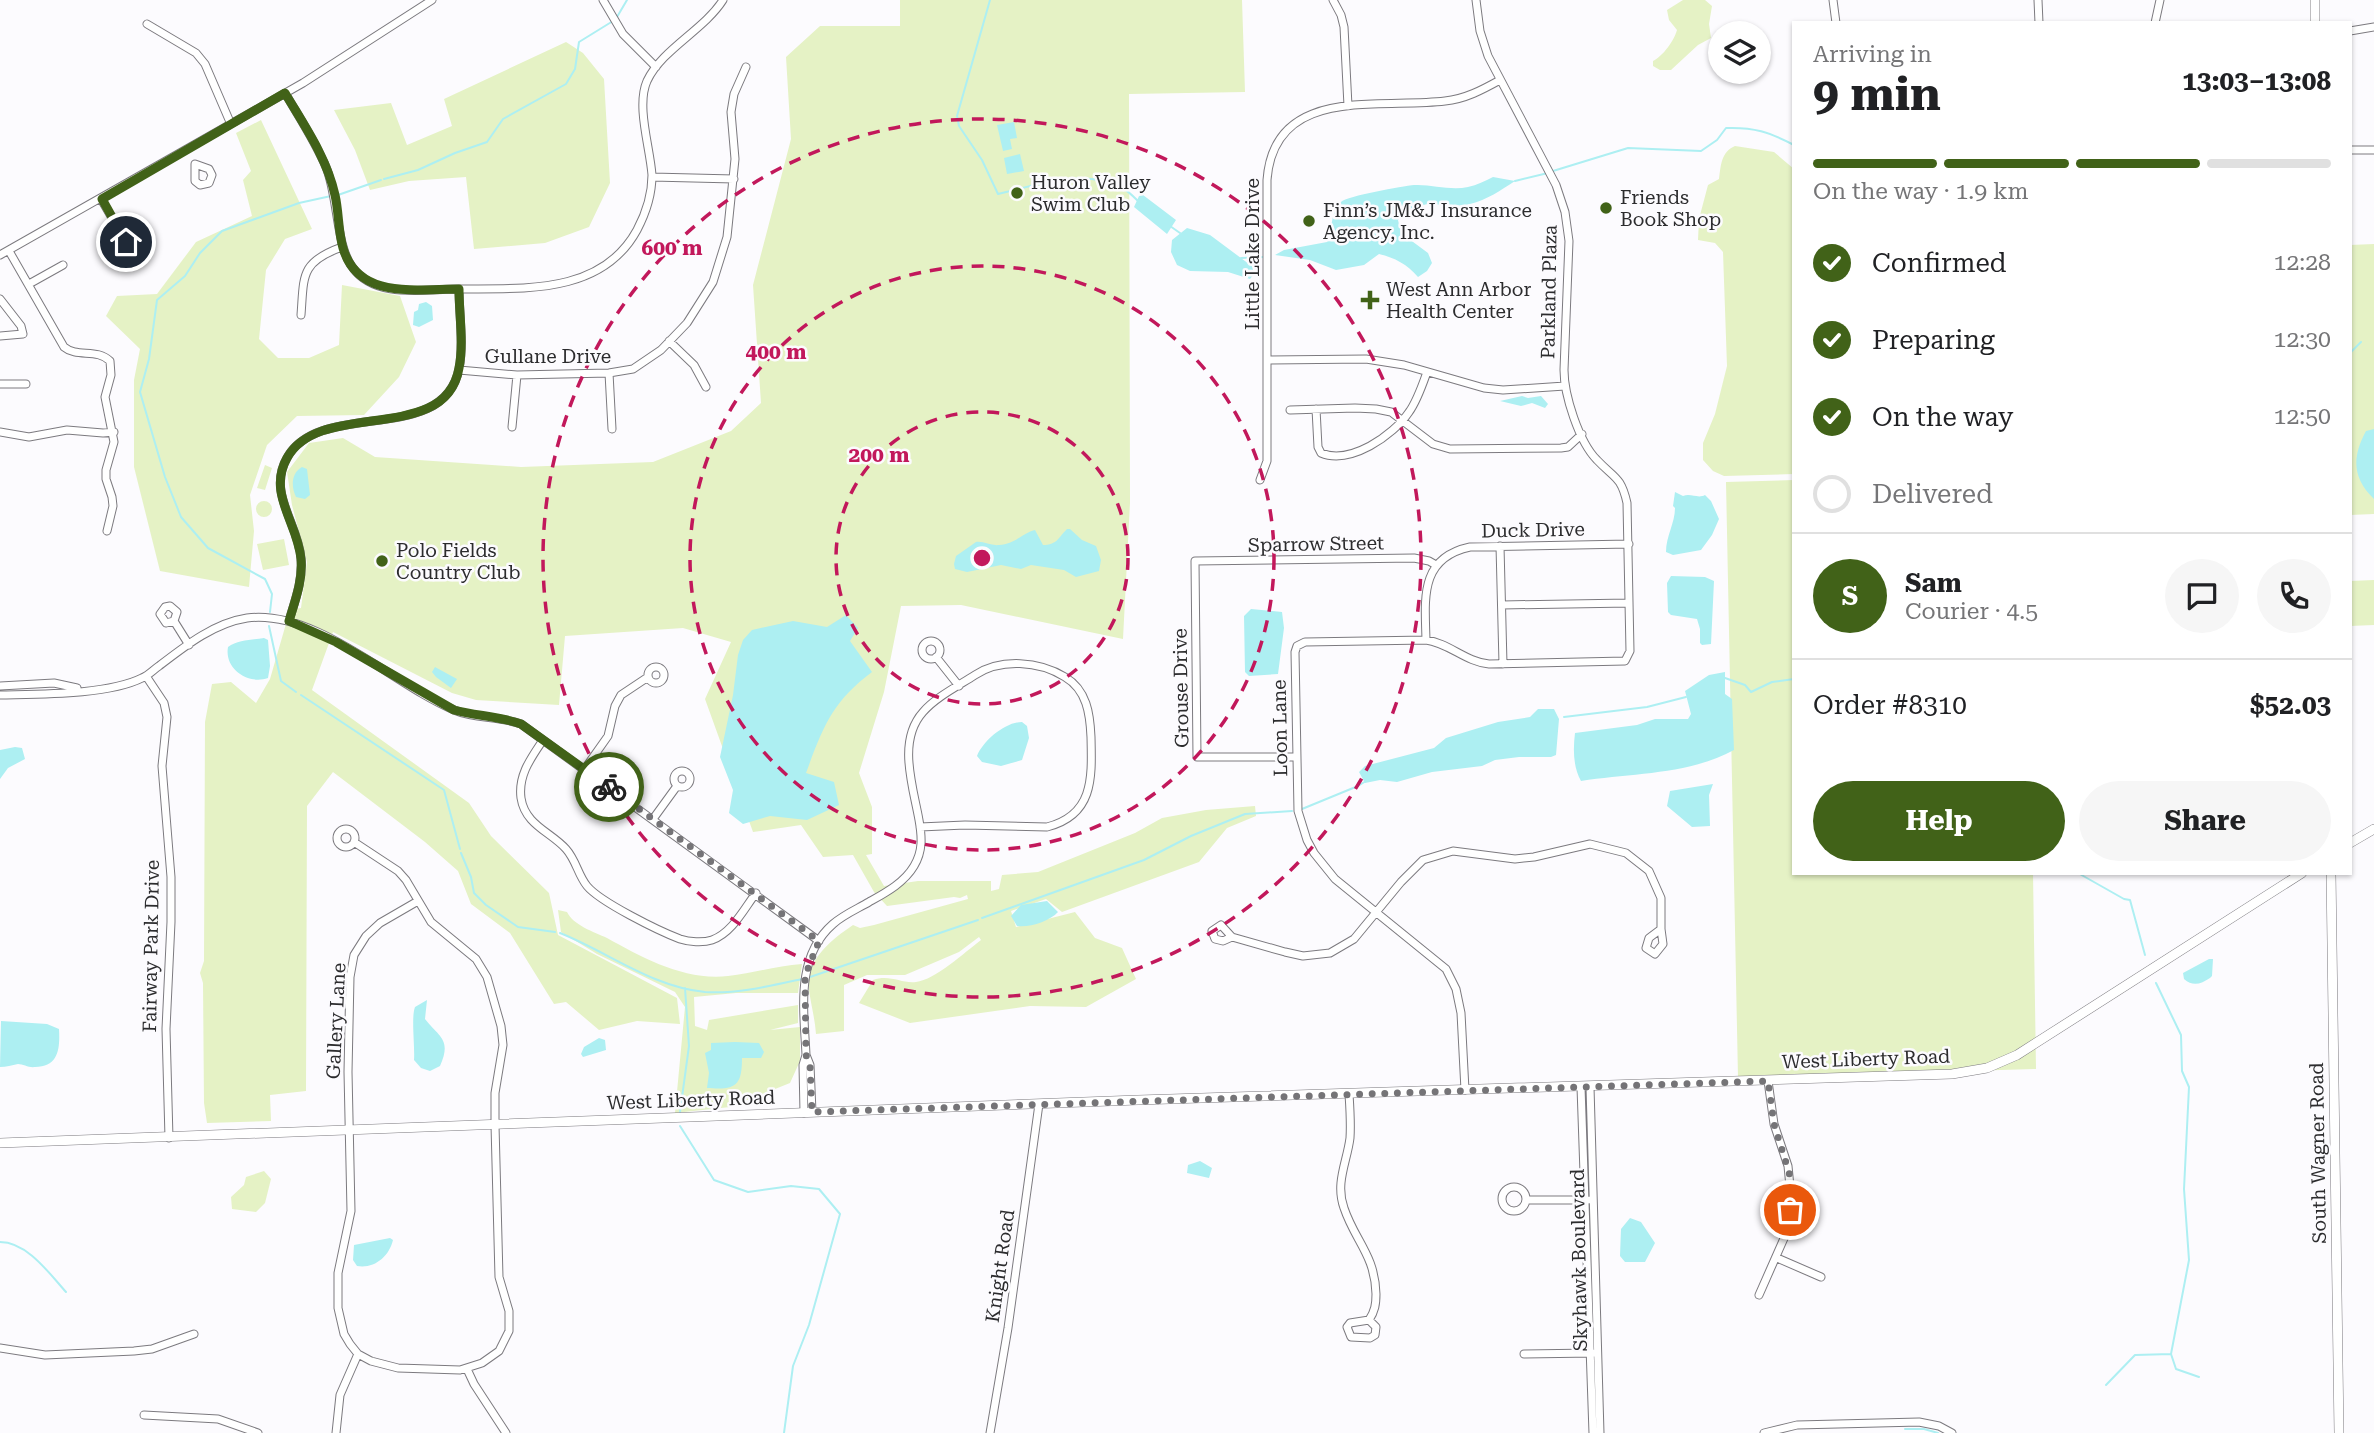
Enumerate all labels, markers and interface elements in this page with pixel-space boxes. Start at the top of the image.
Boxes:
map controls [1708,21,1771,84]
button: layers [1708,21,1771,84]
text: Arriving in [1813,41,1932,68]
text: 13:03–13:08 [2182,66,2331,96]
text: 9 min [1813,67,1941,121]
place label: Huron Valley Swim Club [1031,171,1151,216]
street label: Little Lake Drive [1241,178,1264,330]
text: On the way · 1.9 km [1813,178,2028,205]
marker: Huron Valley Swim Club [1009,185,1025,201]
place label: Friends Book Shop [1620,186,1721,231]
place label: Finn’s JM&J Insurance Agency, Inc. [1323,199,1532,244]
marker: Friends Book Shop [1598,200,1614,216]
pin [96,212,156,272]
marker: Finn’s JM&J Insurance Agency, Inc. [1301,213,1317,229]
icon: home [107,223,145,261]
street label: Parkland Plaza [1536,224,1562,359]
text: 600 m [642,236,702,260]
icon: check [1813,244,1851,282]
text: Confirmed [1872,248,2007,278]
text: 12:28 [2274,249,2331,276]
place label: West Ann Arbor Health Center [1386,278,1531,323]
marker: West Ann Arbor Health Center [1360,290,1380,310]
icon: check [1813,321,1851,359]
text: Preparing [1872,325,1995,355]
text: 12:30 [2274,326,2331,353]
text: 400 m [746,340,806,364]
street label: Gullane Drive [485,345,611,368]
icon: check [1813,398,1851,436]
text: On the way [1872,402,2013,432]
text: 12:50 [2274,403,2331,430]
text: 200 m [849,443,909,467]
text: Delivered [1872,479,1993,509]
street label: Duck Drive [1481,518,1585,542]
street label: Sparrow Street [1248,531,1384,557]
place label: Polo Fields Country Club [396,539,520,584]
centre of rings [970,546,994,570]
marker: Polo Fields Country Club [374,553,390,569]
button: chat [2165,559,2239,633]
button: phone [2257,559,2331,633]
text: Sam [1905,568,1962,598]
text: S [1842,581,1858,611]
text: Courier · 4.5 [1905,598,2038,625]
street label: Grouse Drive [1168,628,1194,748]
street label: Loon Lane [1268,679,1292,777]
text: Order #8310 [1813,690,1967,720]
text: $52.03 [2250,690,2331,720]
courier [574,752,644,822]
icon: bike [590,768,628,806]
button: Help [1813,781,2065,861]
button: Share [2079,781,2331,861]
street label: Fairway Park Drive [138,860,164,1032]
street label: Gallery Lane [321,962,351,1080]
street label: West Liberty Road [1781,1045,1951,1073]
street label: South Wagner Road [2305,1062,2331,1244]
street label: West Liberty Road [606,1086,776,1114]
street label: Skyhawk Boulevard [1566,1168,1592,1352]
pin [1760,1180,1820,1240]
icon: bag [1771,1191,1809,1229]
street label: Knight Road [981,1208,1019,1324]

